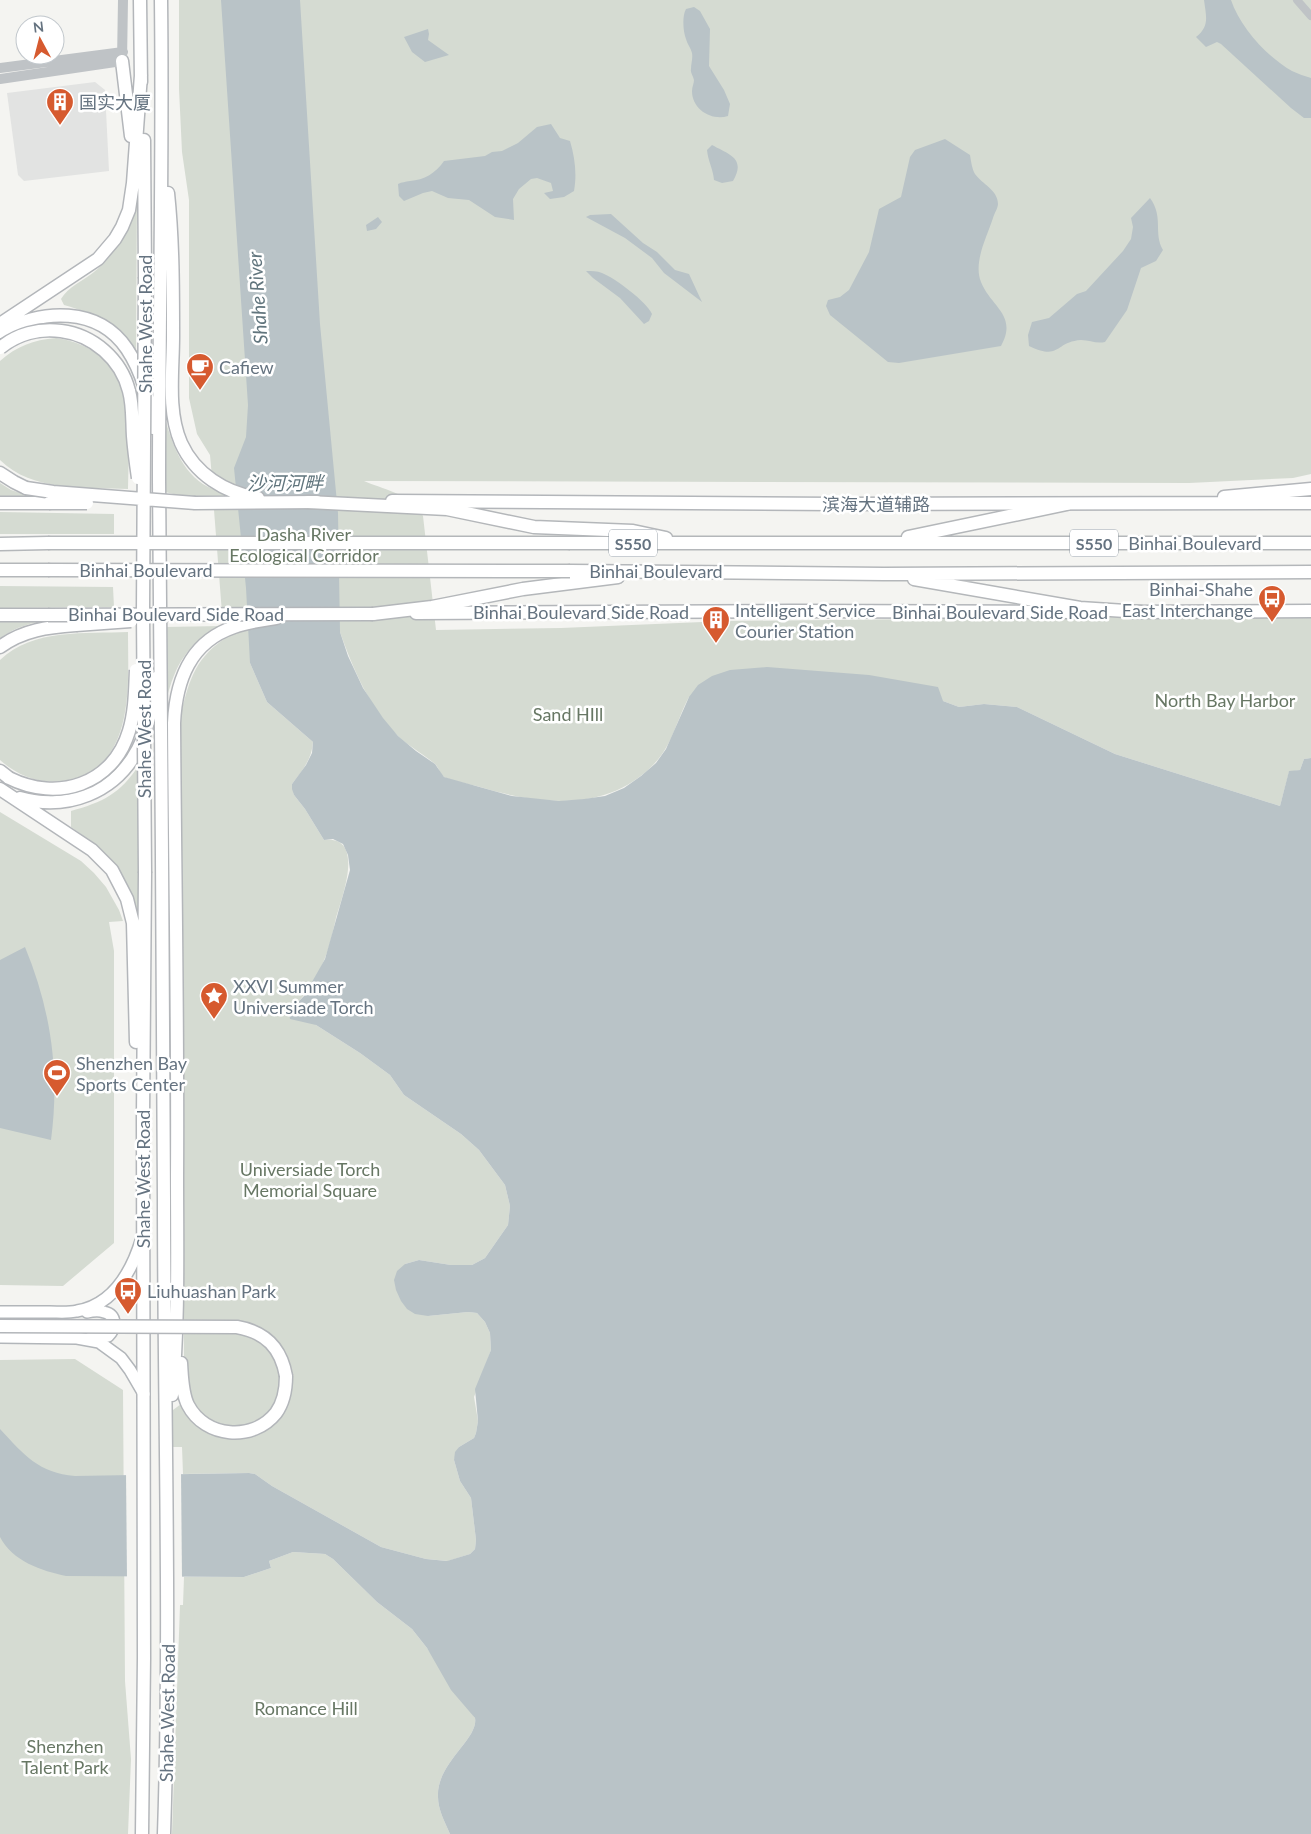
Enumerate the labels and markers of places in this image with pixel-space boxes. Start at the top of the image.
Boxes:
building icon: 国实大厦 [45,87,75,126]
place label: 国实大厦 [79,91,151,113]
cafe icon: Cafiew [185,352,215,391]
place label: Cafiew [219,356,274,378]
place label: Binhai-Shahe East Interchange [1122,578,1253,621]
bus stop icon: Binhai-Shahe East Interchange [1257,584,1287,623]
place label: Intelligent Service Courier Station [735,599,876,642]
building icon: Intelligent Service Courier Station [701,605,731,644]
place label: XXVI Summer Universiade Torch [233,975,374,1018]
place icon: XXVI Summer Universiade Torch [199,981,229,1020]
place label: Shenzhen Bay Sports Center [76,1052,188,1095]
sports icon: Shenzhen Bay Sports Center [42,1058,72,1097]
bus stop icon: Liuhuashan Park [113,1276,143,1315]
place label: Liuhuashan Park [147,1280,277,1302]

